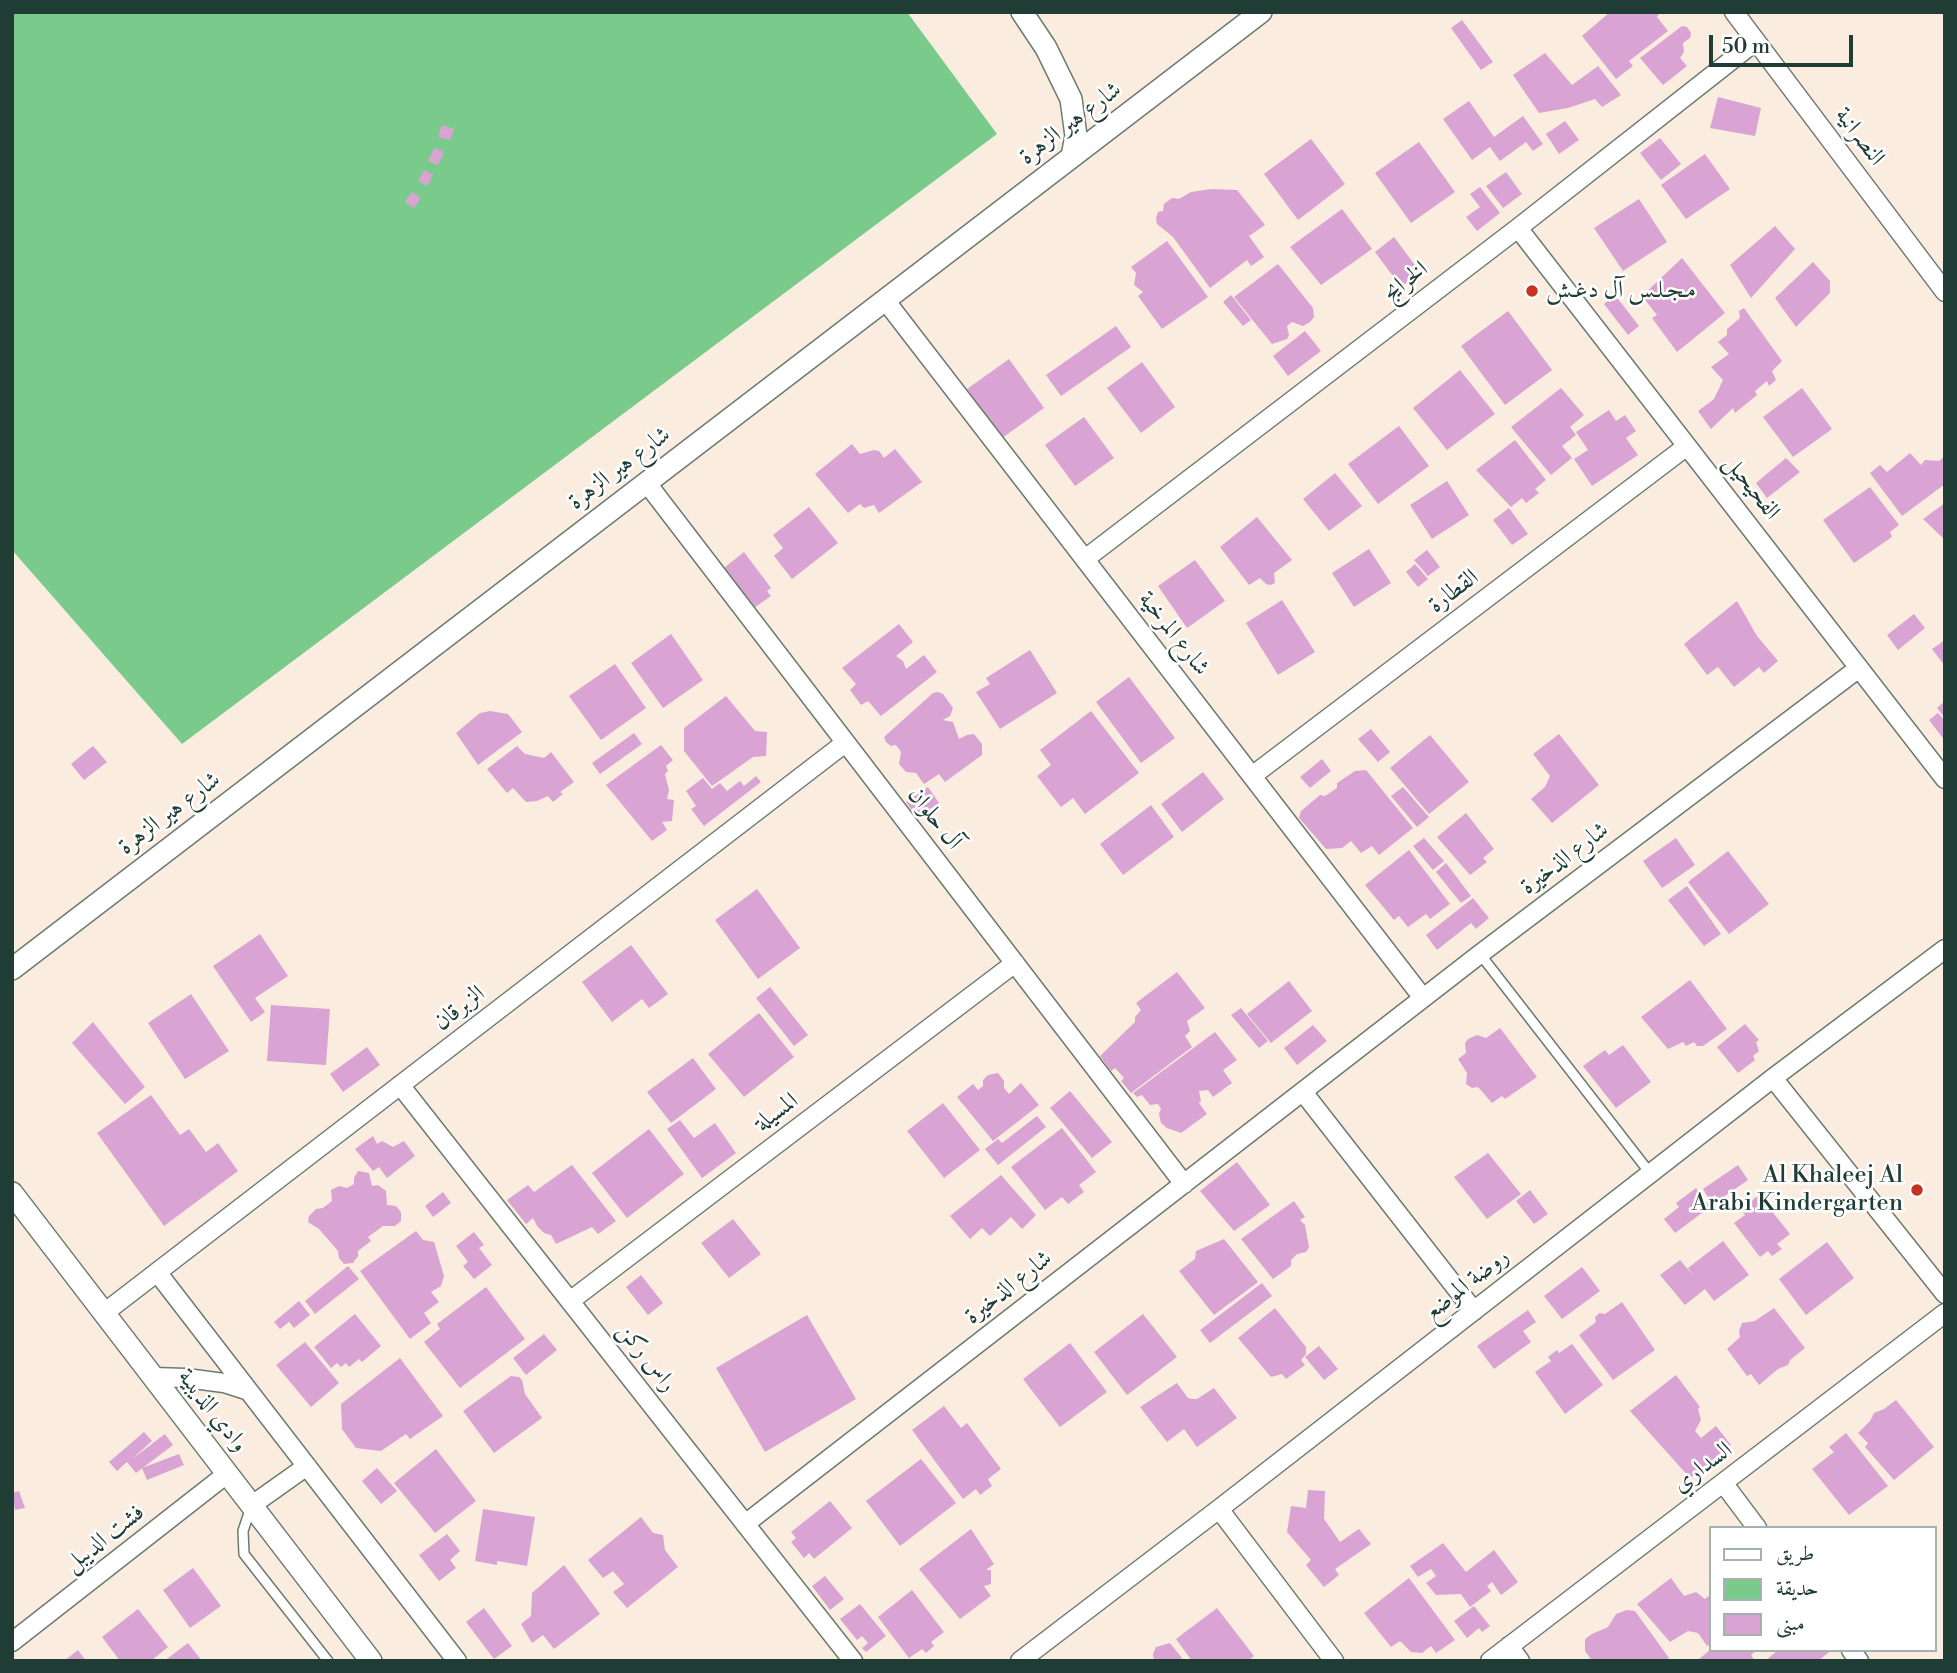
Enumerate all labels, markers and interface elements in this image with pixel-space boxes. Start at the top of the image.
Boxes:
scale bar [1712,21,1856,65]
text: 50 m [1722,34,1770,60]
street label: شارع هير الزهرة [1014,76,1128,172]
street label: النصرانية [1828,102,1890,172]
street label: الخرايج [1378,256,1434,308]
place label: مـجـلـس آل دغـش [1546,277,1696,305]
marker: مـجـلـس آل دغـش [1524,283,1540,299]
street label: شارع هير الزهرة [563,421,677,517]
street label: الفحيحيل [1717,450,1785,526]
street label: القطارة [1423,564,1485,620]
street label: شارع المرخية [1131,586,1215,682]
street label: شارع هير الزهرة [113,766,227,862]
street label: آل حلوان [901,782,967,856]
street label: شارع الذخيرة [1515,816,1615,902]
street label: الزبرقان [429,980,491,1038]
street label: المسيلة [749,1087,805,1139]
place label: Al Khaleej Al Arabi Kindergarten [1692,1162,1903,1218]
marker: Al Khaleej Al Arabi Kindergarten [1909,1182,1925,1198]
street label: روضة الموضع [1419,1243,1515,1327]
street label: شارع الذخيرة [959,1245,1059,1331]
street label: راس ركن [610,1318,682,1398]
street label: وادي الذيبية [171,1364,253,1458]
street label: السداري [1667,1436,1739,1500]
street label: فشت الديبل [59,1499,151,1579]
legend [1708,1526,1936,1652]
text: طريق [1776,1541,1814,1567]
text: حديقة [1776,1576,1819,1602]
text: مبنى [1776,1611,1805,1637]

